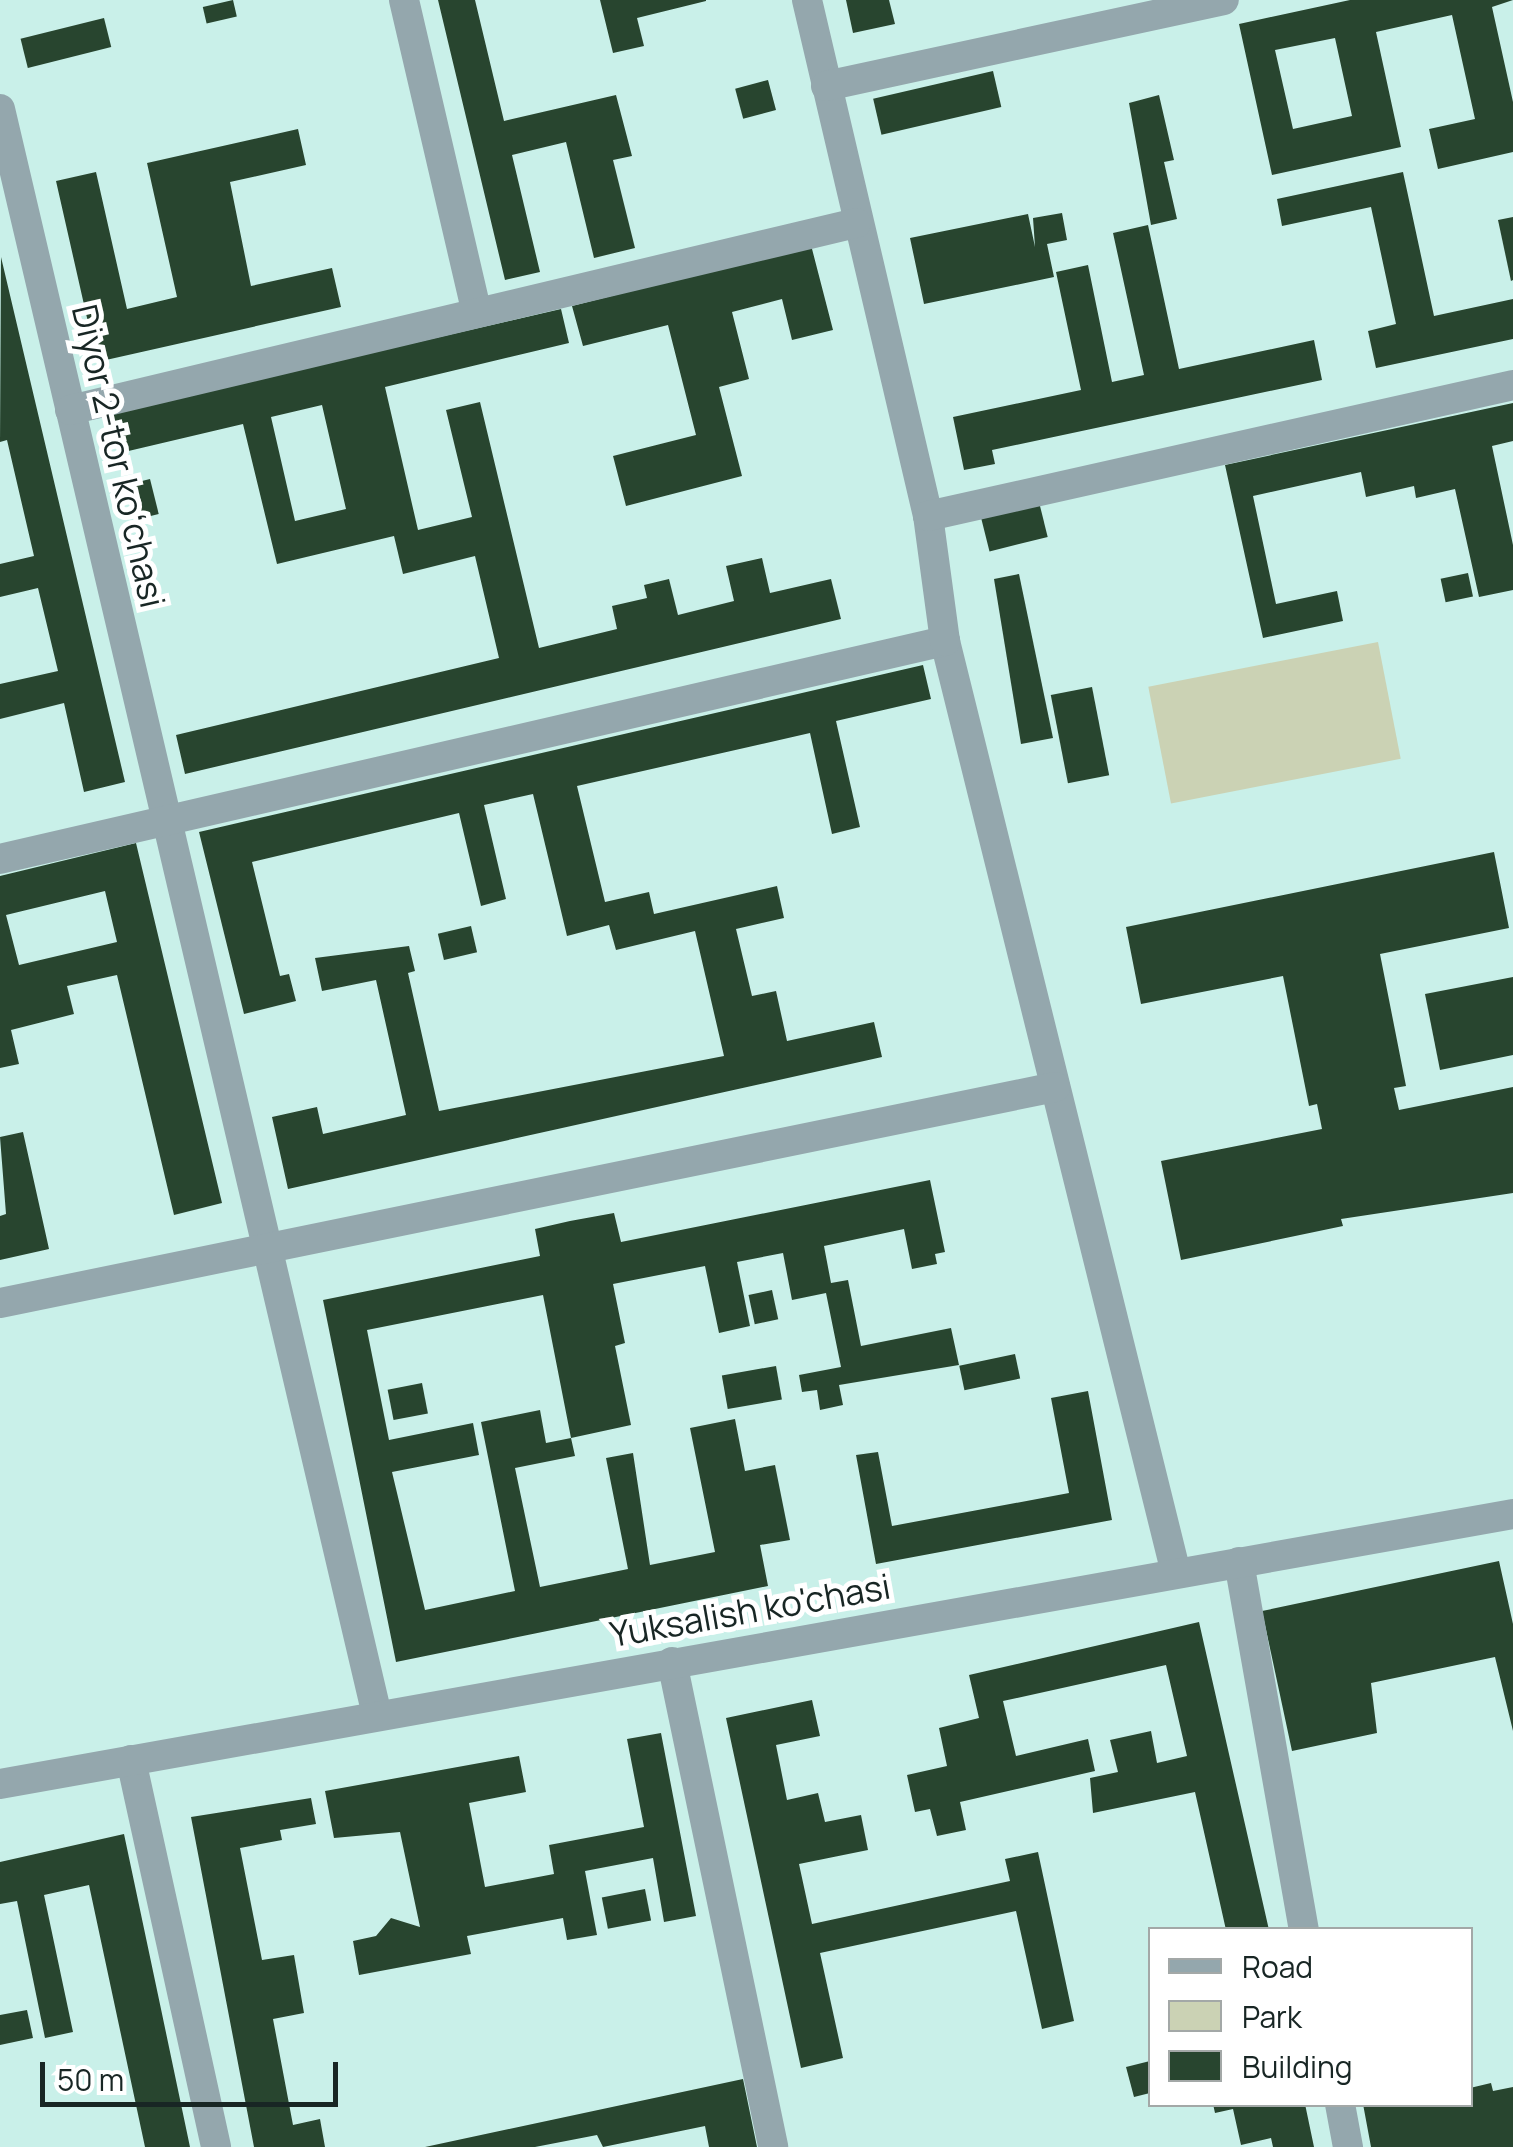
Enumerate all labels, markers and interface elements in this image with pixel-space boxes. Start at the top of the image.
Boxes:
street label: Diyor 2-tor koʻchasi [64,300,174,612]
street label: Yuksalish ko'chasi [606,1565,894,1655]
legend [1148,1927,1473,2107]
text: Road [1242,1946,1313,1987]
text: Park [1242,1996,1302,2037]
scale bar [45,2042,342,2104]
text: Building [1242,2046,1353,2087]
text: 50 m [57,2059,124,2100]

